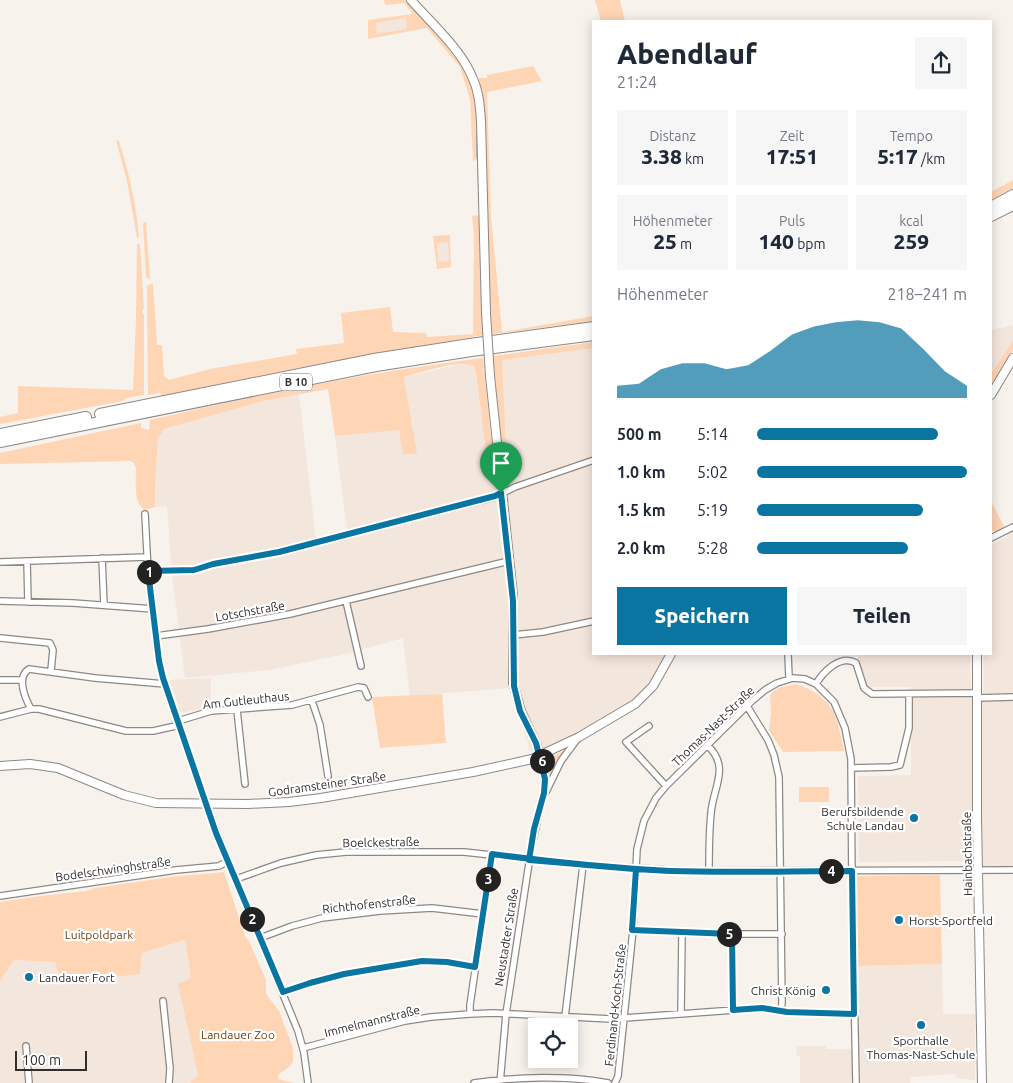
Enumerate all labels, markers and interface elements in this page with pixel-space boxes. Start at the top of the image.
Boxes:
button: share [915,37,967,89]
text: Abendlauf [617,38,757,69]
text: 21:24 [617,73,657,91]
text: Distanz [649,128,696,144]
text: Zeit [780,128,804,144]
text: Tempo [890,128,933,144]
text: 3.38 [641,144,682,168]
text: 17:51 [766,144,818,168]
text: 5:17 [877,144,918,168]
text: km [682,151,704,167]
text: /km [918,151,945,167]
text: Höhenmeter [633,213,713,229]
text: Puls [779,213,805,229]
text: kcal [899,213,923,229]
text: 25 [653,229,677,253]
text: 140 [758,229,794,253]
text: 259 [894,229,929,253]
text: m [677,236,692,252]
text: bpm [794,236,826,252]
text: Höhenmeter [617,285,708,303]
text: 218–241 m [887,285,967,303]
road number: B 10 [280,374,312,391]
text: 500 m [617,425,662,443]
text: 5:14 [697,425,728,443]
pin [480,442,522,493]
icon: arrive [487,449,515,477]
text: 1.0 km [617,463,666,481]
text: 5:02 [697,463,728,481]
text: 1.5 km [617,501,666,519]
text: 5:19 [697,501,728,519]
text: 2.0 km [617,539,666,557]
text: 5:28 [697,539,728,557]
pin: 1 [136,560,162,584]
text: 1 [146,564,153,580]
button: Speichern [617,587,787,645]
button: Teilen [797,587,967,645]
street label: Lotschstraße [214,599,286,623]
street label: Thomas-Nast-Straße [669,683,757,769]
street label: Am Gutleuthaus [202,689,290,711]
pin: 6 [530,748,554,774]
text: 6 [539,753,546,769]
street label: Godramsteiner Straße [267,769,387,799]
place label: Berufsbildende Schule Landau [821,805,904,832]
marker: Berufsbildende Schule Landau [908,812,920,824]
street label: Hainbachstraße [960,812,974,896]
street label: Boelckestraße [342,835,420,849]
street label: Bodelschwinghstraße [54,854,172,884]
pin: 4 [818,858,844,884]
text: 4 [828,863,835,879]
pin: 3 [476,866,500,892]
text: 3 [485,871,492,887]
street label: Neustadter Straße [492,887,520,987]
street label: Richthofenstraße [322,893,416,915]
pin: 2 [240,906,264,932]
text: 2 [249,911,256,927]
marker: Horst-Sportfeld [893,914,905,926]
place label: Horst-Sportfeld [909,914,993,927]
pin: 5 [716,922,742,946]
text: 5 [726,926,733,942]
park label: Luitpoldpark [65,928,133,941]
street label: Ferdinand-Koch-Straße [602,943,628,1067]
marker: Landauer Fort [23,971,35,983]
place label: Landauer Fort [39,971,115,984]
place label: Christ König [751,984,816,997]
marker: Christ König [820,984,832,996]
street label: Immelmannstraße [323,1003,421,1039]
map controls [528,1018,578,1068]
button: locate [528,1018,578,1068]
marker: Sporthalle Thomas-Nast-Schule [915,1019,927,1031]
park label: Landauer Zoo [201,1028,275,1041]
place label: Sporthalle Thomas-Nast-Schule [867,1034,975,1061]
scale bar [15,1048,88,1071]
text: 100 m [22,1052,61,1068]

